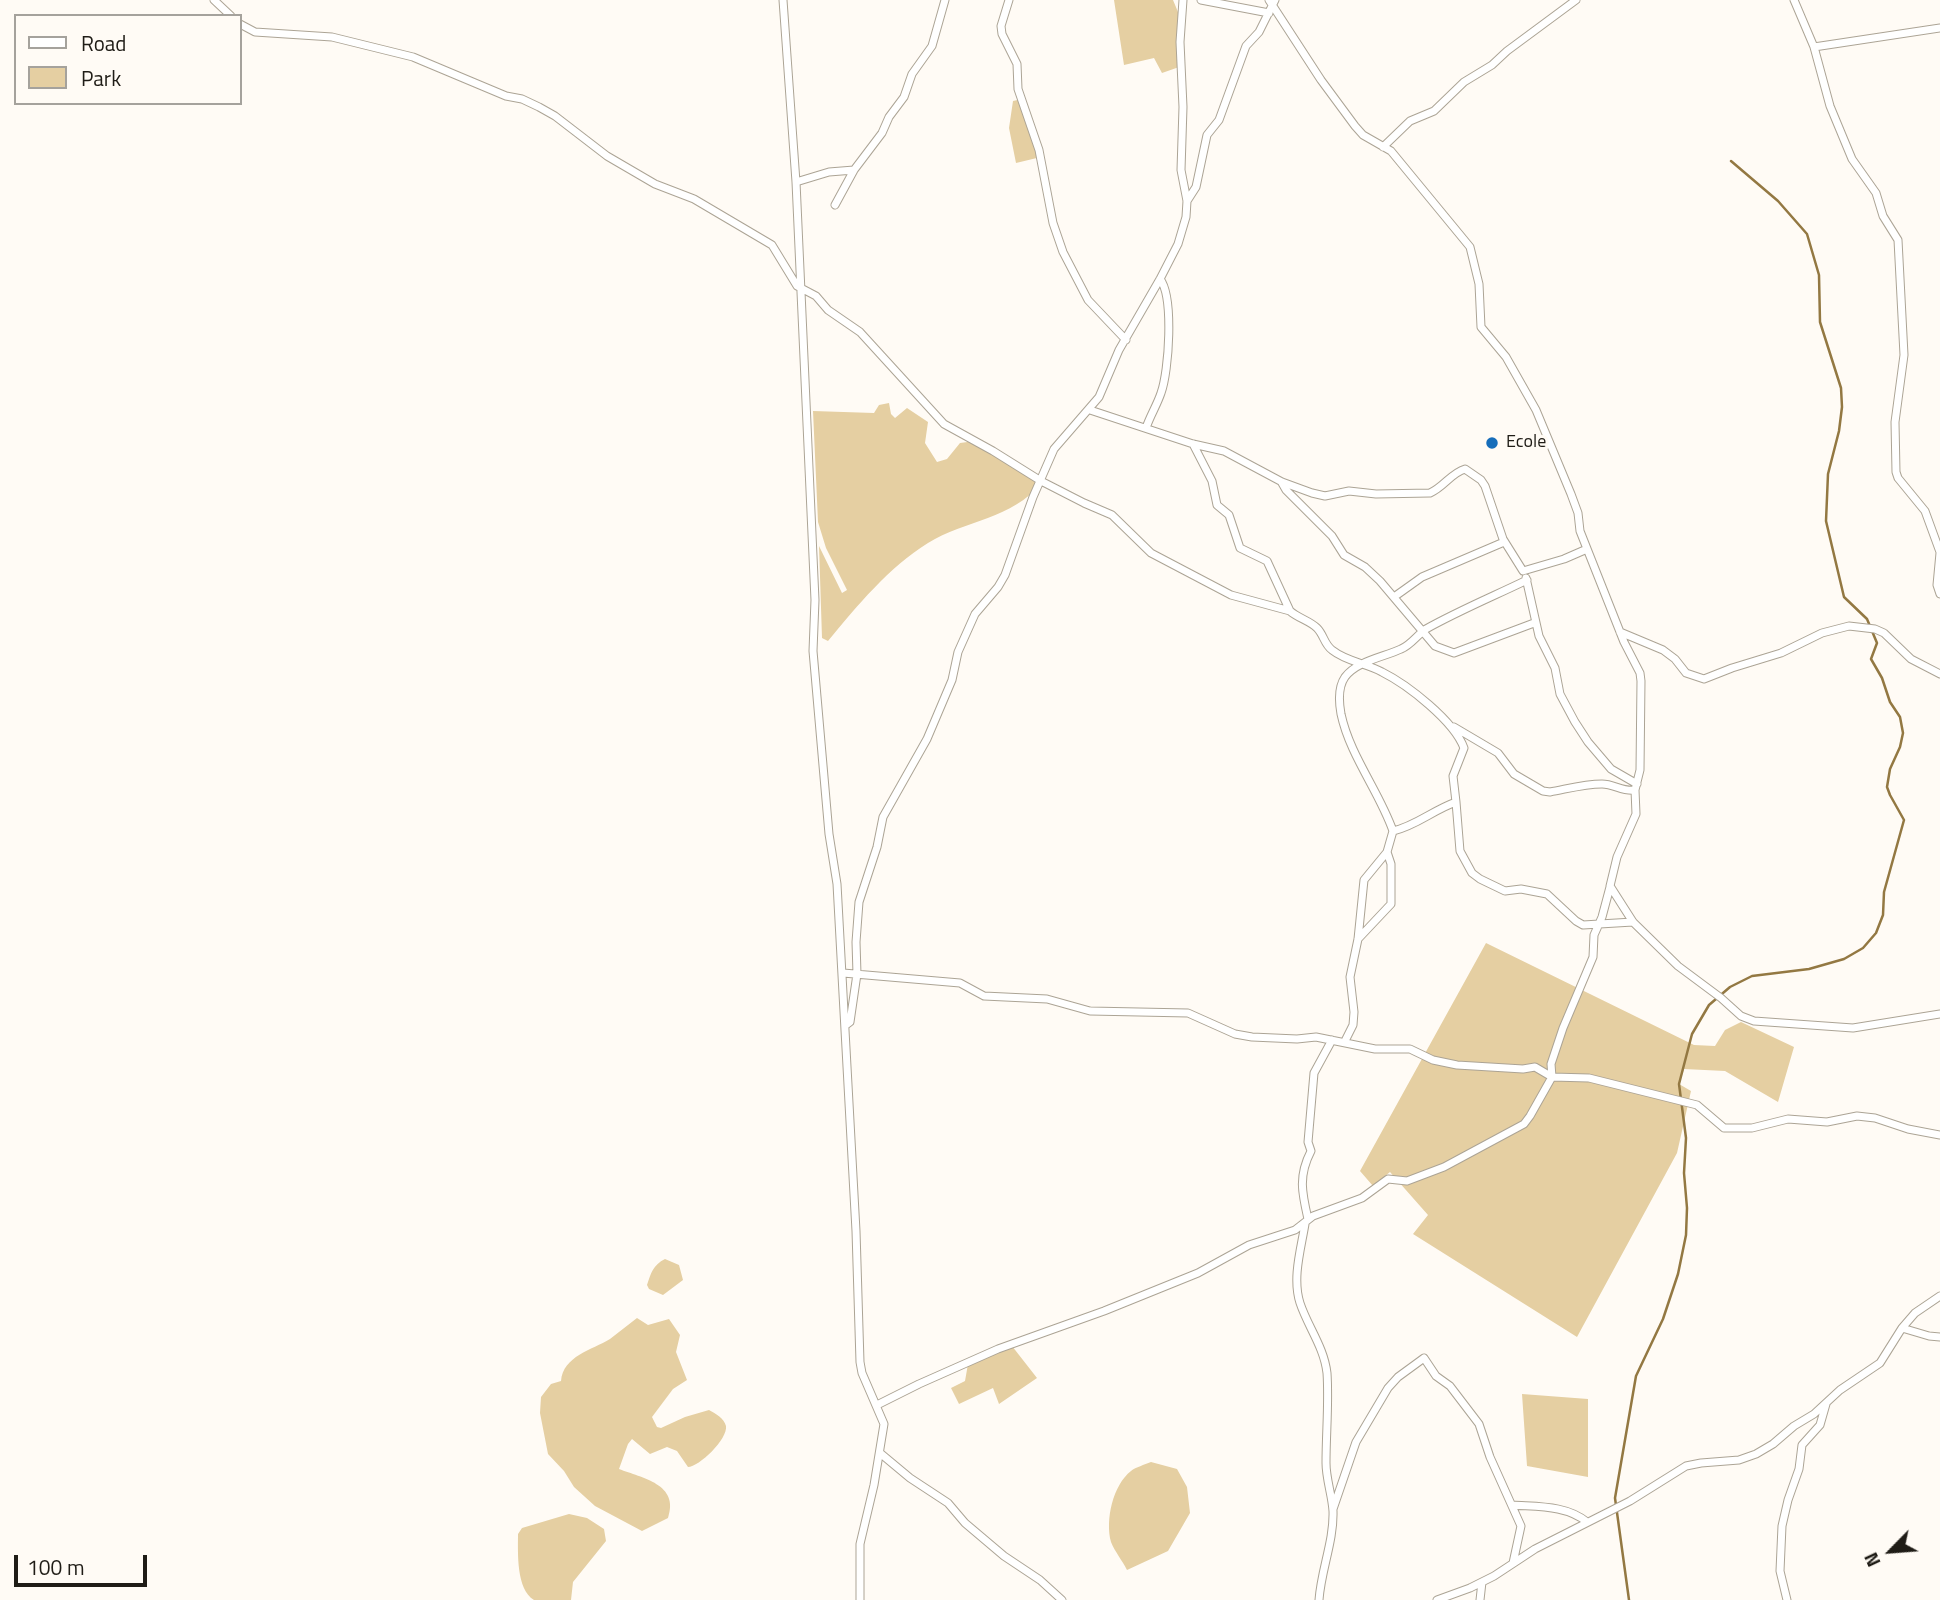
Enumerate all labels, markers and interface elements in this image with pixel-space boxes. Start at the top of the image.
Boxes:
legend [14,14,242,105]
text: Road [81,27,126,59]
text: Park [81,62,121,94]
place label: Ecole [1506,432,1546,454]
marker: Ecole [1484,435,1500,451]
north arrow [1856,1516,1926,1586]
scale bar [18,1540,150,1584]
text: N [1856,1548,1887,1572]
text: 100 m [27,1551,84,1583]

